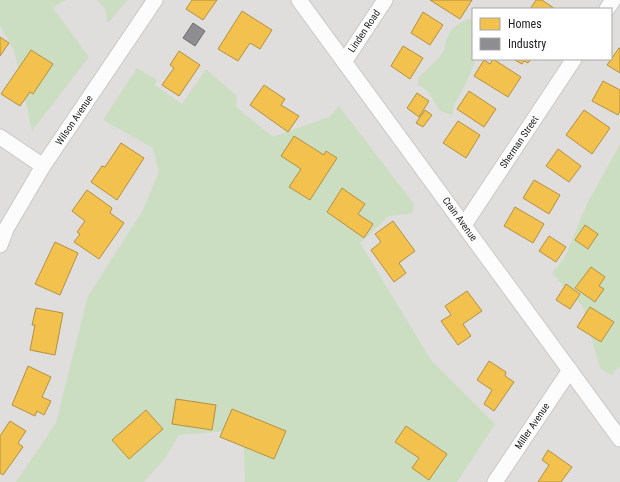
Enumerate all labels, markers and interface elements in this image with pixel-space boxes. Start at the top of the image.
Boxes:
street label: Linden Road [346,8,382,54]
legend [472,8,612,60]
text: Homes [508,17,542,31]
text: Industry [508,37,546,51]
street label: Wilson Avenue [53,93,95,147]
street label: Sherman Street [497,114,541,170]
street label: Crain Avenue [440,195,480,243]
street label: Miller Avenue [513,401,552,451]

